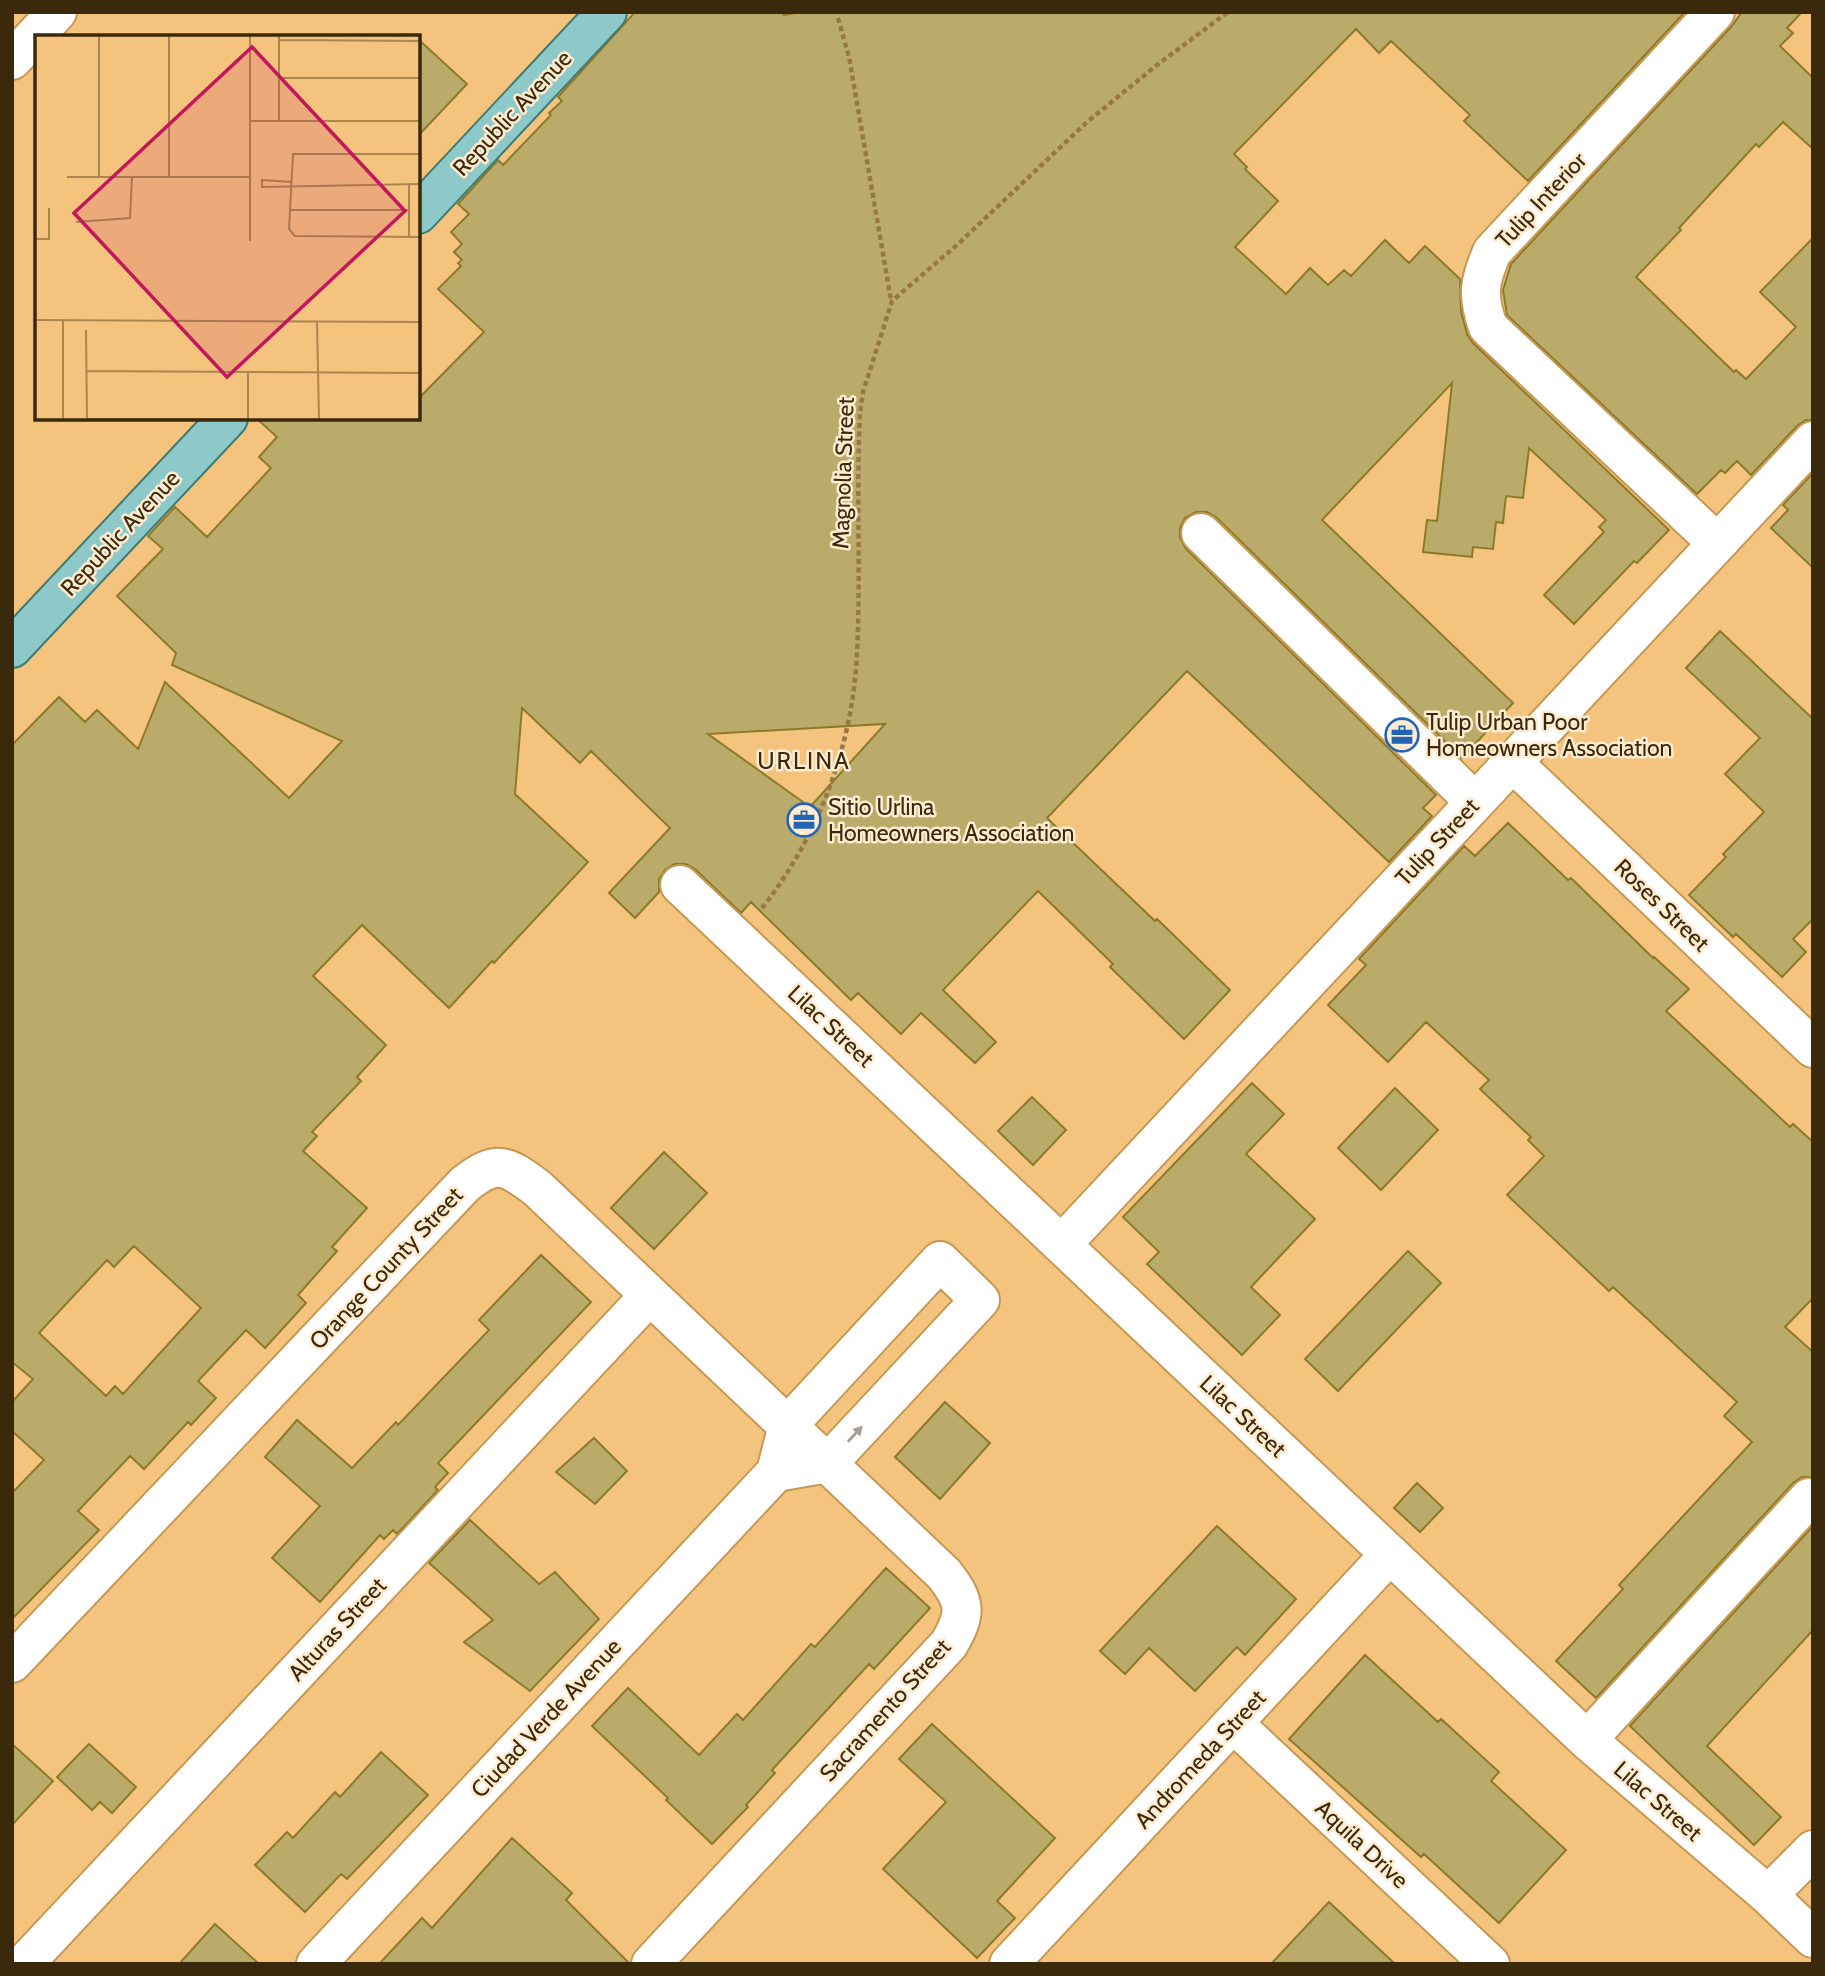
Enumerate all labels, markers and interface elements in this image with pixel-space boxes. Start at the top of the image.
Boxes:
inset map [35,35,420,420]
street label: Republic Avenue [447,44,578,182]
street label: Tulip Interior [1490,146,1593,254]
street label: Magnolia Street [826,396,860,550]
street label: Republic Avenue [55,464,186,602]
place label: Tulip Urban Poor Homeowners Association [1426,708,1672,762]
office icon: Tulip Urban Poor Homeowners Association [1383,716,1421,754]
district label: URLINA [757,746,851,775]
street label: Tulip Street [1389,792,1485,892]
place label: Sitio Urlina Homeowners Association [828,793,1074,847]
office icon: Sitio Urlina Homeowners Association [785,801,823,839]
street label: Roses Street [1609,853,1715,957]
street label: Lilac Street [782,979,880,1073]
street label: Orange County Street [304,1181,469,1355]
street label: Lilac Street [1194,1369,1292,1463]
one-way arrow [847,1426,863,1443]
street label: Alturas Street [282,1571,392,1686]
street label: Ciudad Verde Avenue [465,1632,627,1803]
street label: Sacramento Street [814,1633,957,1787]
street label: Andromeda Street [1129,1684,1272,1834]
street label: Lilac Street [1608,1755,1708,1847]
street label: Aquila Drive [1310,1794,1414,1894]

